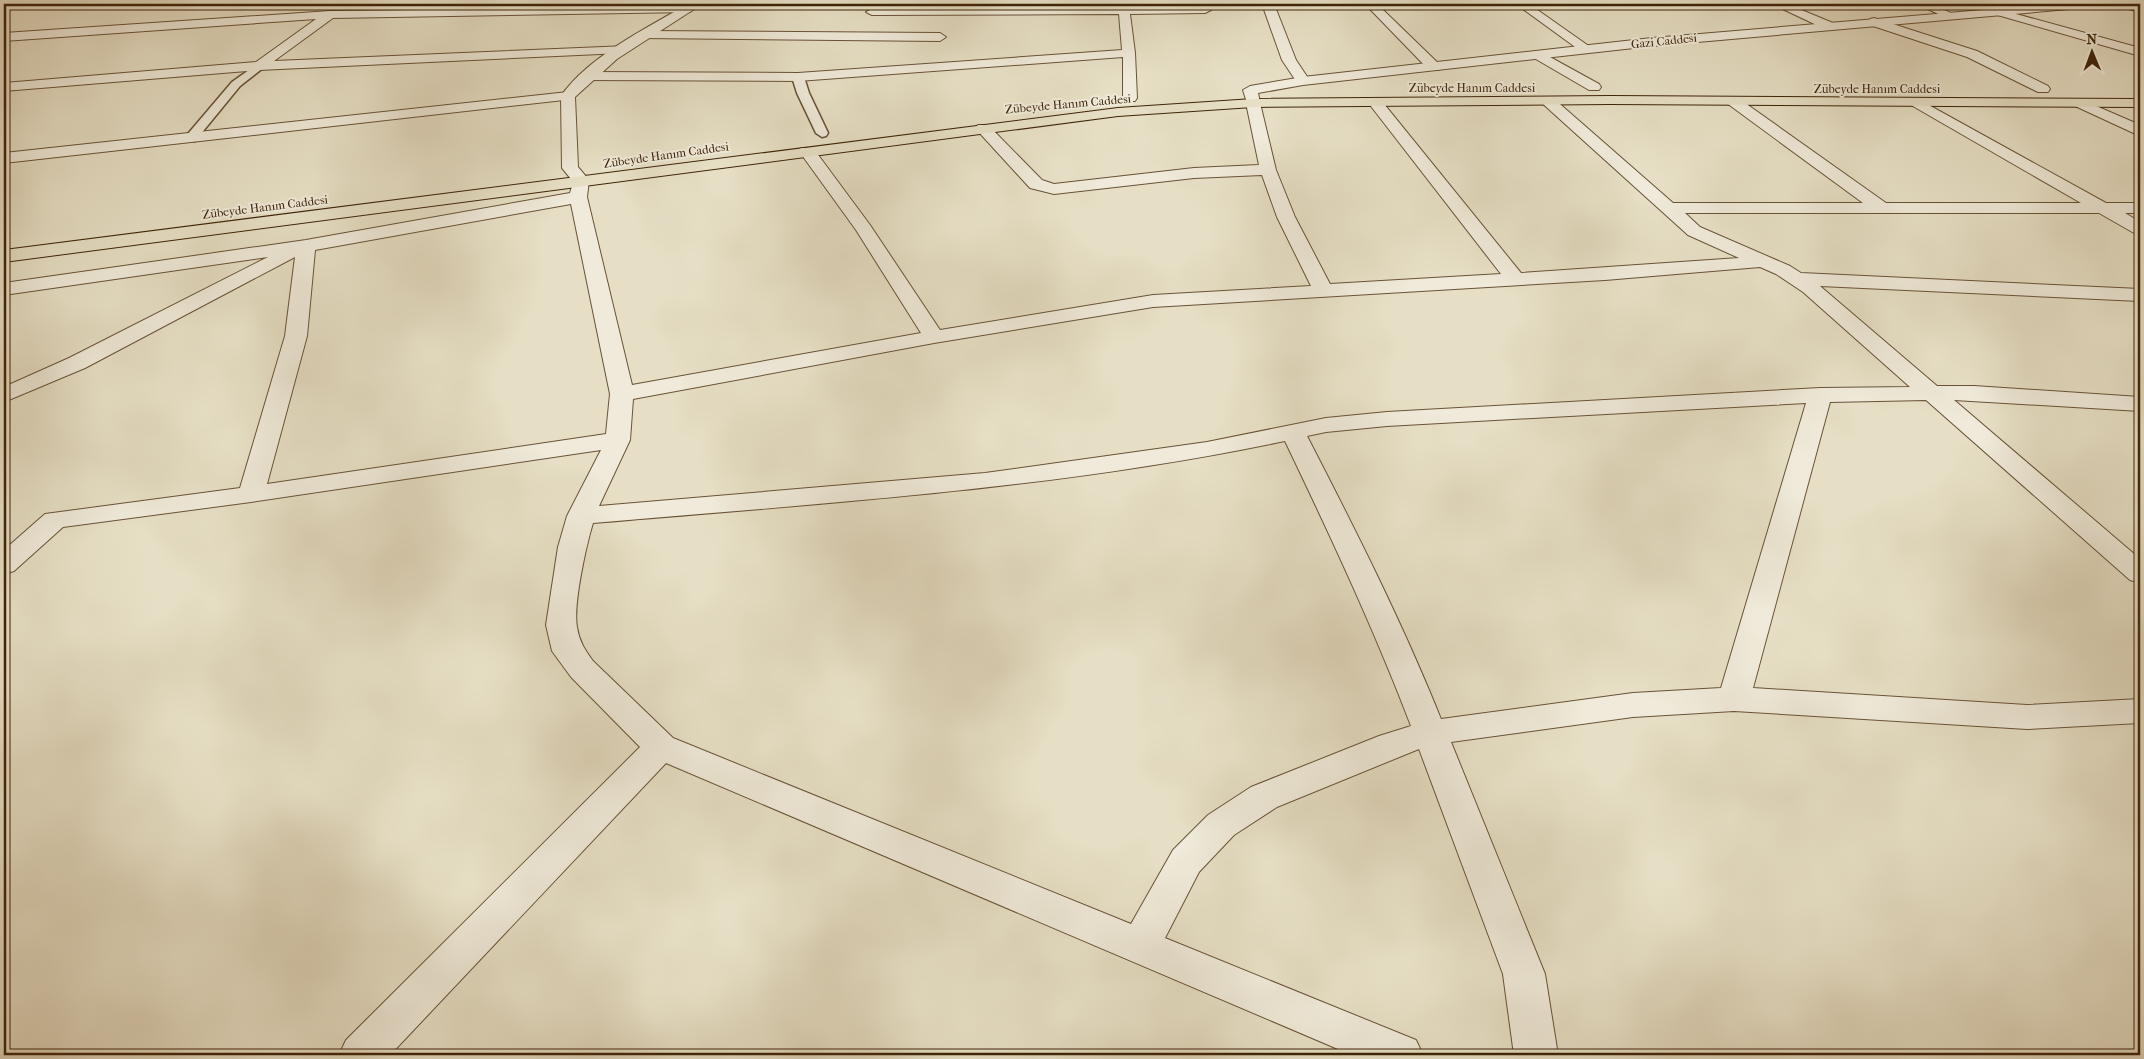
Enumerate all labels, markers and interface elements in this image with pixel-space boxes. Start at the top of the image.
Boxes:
north arrow [2066,28,2116,78]
street label: Gazi Caddesi [1630,31,1698,51]
text: N [2086,31,2098,48]
street label: Zübeyde Hanım Caddesi [1409,81,1536,95]
street label: Zübeyde Hanım Caddesi [1814,82,1941,96]
street label: Zübeyde Hanım Caddesi [1004,91,1132,116]
street label: Zübeyde Hanım Caddesi [602,139,730,171]
street label: Zübeyde Hanım Caddesi [201,192,329,222]

